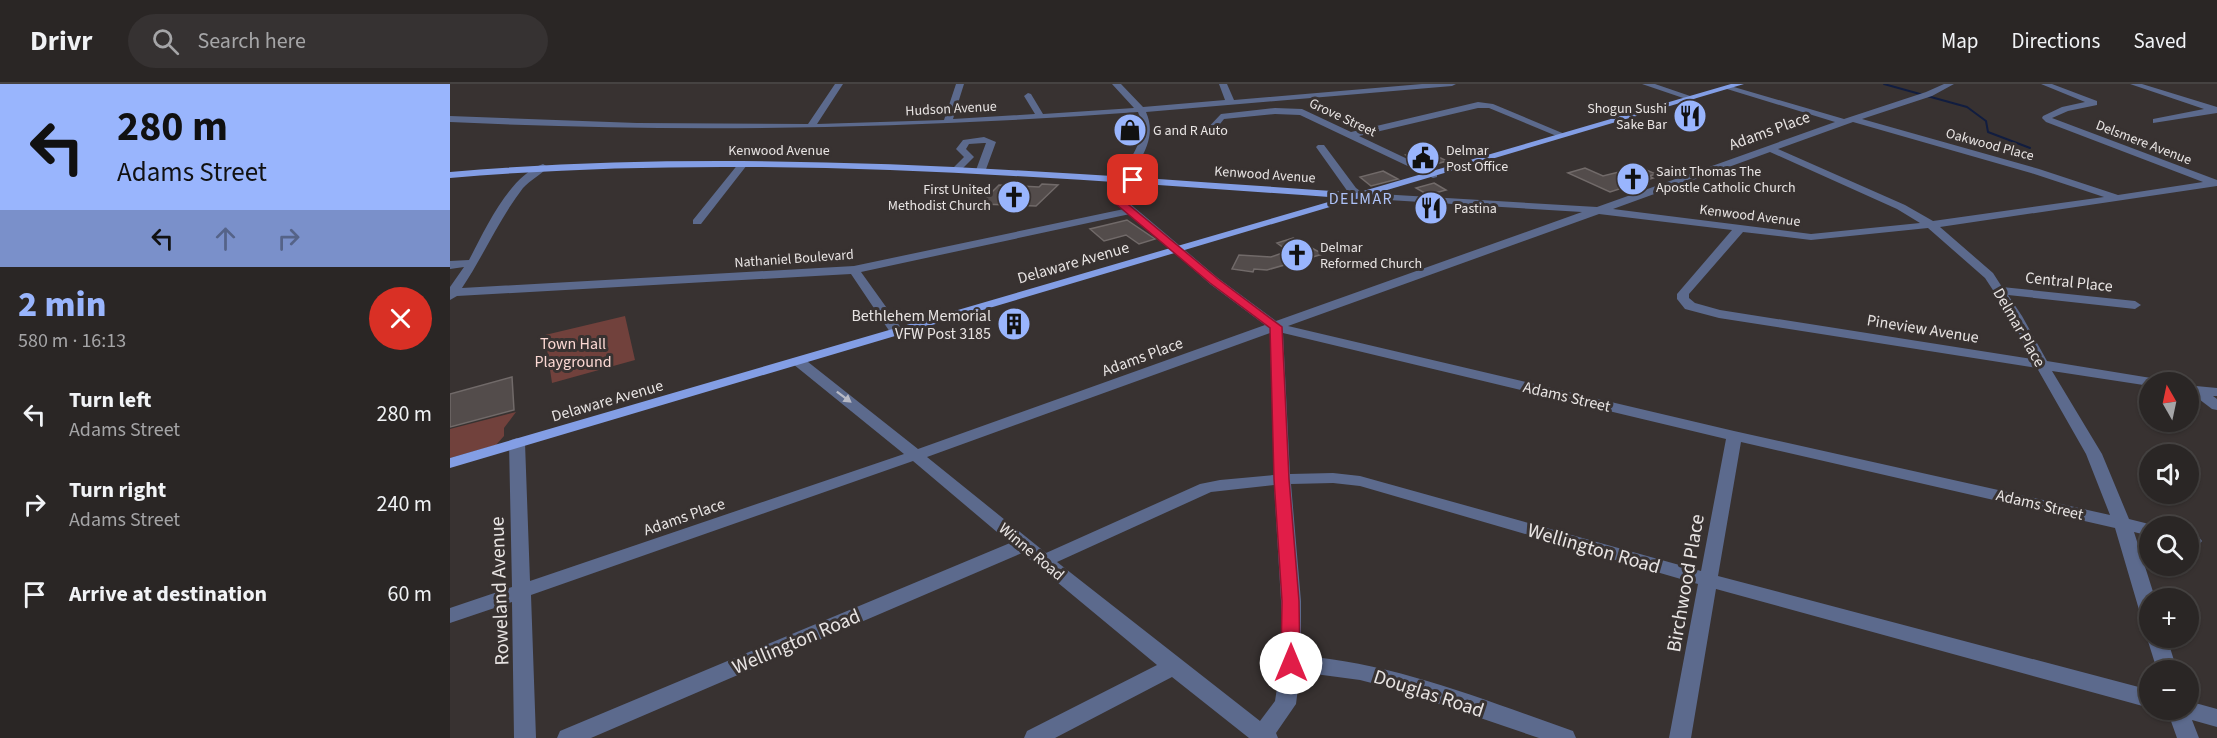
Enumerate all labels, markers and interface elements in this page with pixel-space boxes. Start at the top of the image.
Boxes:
search box [128,14,548,68]
text: Drivr [30,21,92,61]
icon: search [149,25,182,58]
text: Search here [197,25,306,57]
text: Map [1941,26,1979,56]
text: Directions [2012,26,2100,56]
text: Saved [2133,26,2187,56]
street label: Grove Street [1306,94,1380,142]
text: 280 m [117,97,228,157]
street label: Hudson Avenue [905,97,997,121]
restaurant icon: Shogun Sushi Sake Bar [1672,98,1708,134]
place label: Shogun Sushi Sake Bar [1587,99,1667,135]
street label: Adams Place [1726,106,1813,156]
icon: left [18,108,96,186]
shop icon: G and R Auto [1112,112,1148,148]
street label: Delsmere Avenue [2093,115,2194,170]
place label: G and R Auto [1153,121,1228,141]
street label: Oakwood Place [1943,124,2036,166]
public building icon: Delmar Post Office [1405,140,1441,176]
street label: Kenwood Avenue [728,141,830,161]
place label: Delmar Post Office [1446,141,1508,177]
text: Adams Street [117,153,267,192]
pin [1107,154,1158,205]
street label: Kenwood Avenue [1214,161,1316,189]
church icon: Saint Thomas The Apostle Catholic Church [1615,161,1651,197]
place label: Saint Thomas The Apostle Catholic Church [1656,162,1796,198]
icon: arrive [1116,163,1149,196]
church icon: First United Methodist Church [996,179,1032,215]
place label: First United Methodist Church [888,180,991,216]
district label: DELMAR [1329,188,1393,210]
restaurant icon: Pastina [1413,190,1449,226]
place label: Pastina [1454,199,1497,219]
street label: Kenwood Avenue [1698,200,1802,232]
icon: left [146,222,179,255]
icon: ahead [209,222,242,255]
icon: right [272,222,305,255]
street label: Delaware Avenue [1015,236,1132,289]
church icon: Delmar Reformed Church [1279,237,1315,273]
place label: Delmar Reformed Church [1320,238,1422,274]
street label: Nathaniel Boulevard [734,245,854,273]
street label: Central Place [2024,266,2114,298]
text: 2 min [18,279,106,330]
street label: Delmar Place [1988,284,2051,371]
button: close [369,287,432,350]
place label: Bethlehem Memorial VFW Post 3185 [851,305,991,345]
building icon: Bethlehem Memorial VFW Post 3185 [996,306,1032,342]
street label: Pineview Avenue [1865,309,1981,349]
text: 580 m · 16:13 [18,327,126,355]
street label: Adams Place [1099,332,1186,382]
park label: Town Hall Playground [534,333,612,373]
north arrow [2139,372,2199,432]
map controls [2139,372,2199,720]
street label: Delaware Avenue [549,374,666,427]
street label: Adams Street [1521,376,1613,418]
text: Turn left [69,384,151,416]
one-way arrow [836,391,852,403]
icon: left [18,398,51,431]
text: 280 m [377,398,432,430]
text: Adams Street [69,416,180,444]
button: sound [2139,444,2199,504]
text: Turn right [69,474,166,506]
street label: Adams Street [1994,484,2086,526]
icon: right [18,488,51,521]
text: 240 m [377,488,432,520]
street label: Adams Place [641,493,728,541]
text: Adams Street [69,506,180,534]
street label: Birchwood Place [1660,512,1712,654]
street label: Roweland Avenue [483,516,517,666]
button: search [2139,516,2199,576]
street label: Wellington Road [1524,517,1663,581]
street label: Winne Road [994,518,1069,586]
icon: arrive [18,578,51,611]
text: Arrive at destination [69,578,267,610]
text: 60 m [387,578,432,610]
button: + [2139,588,2199,648]
street label: Wellington Road [728,602,865,682]
position arrow [1259,631,1323,695]
button: − [2139,660,2199,720]
street label: Douglas Road [1370,663,1488,725]

